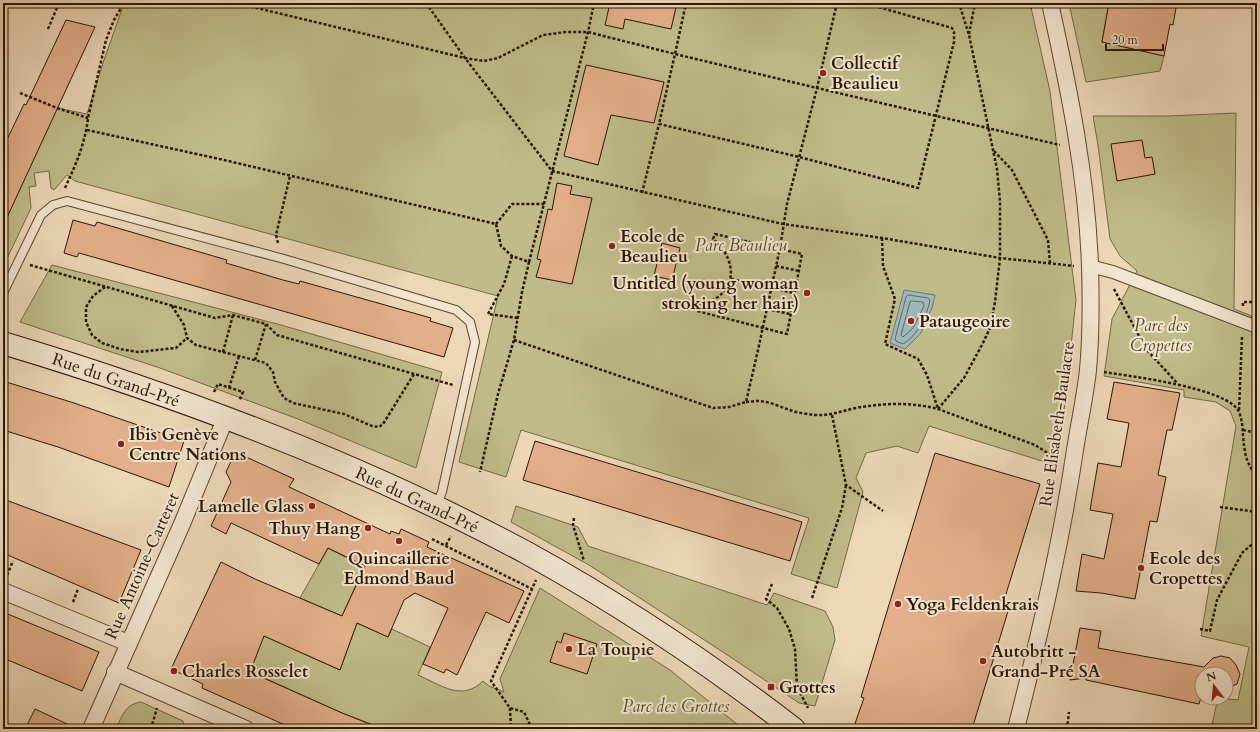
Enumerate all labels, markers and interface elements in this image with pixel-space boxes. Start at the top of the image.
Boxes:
scale bar [1106,26,1163,52]
text: 20 m [1112,32,1139,48]
place label: Collectif Beaulieu [831,52,901,95]
marker: Collectif Beaulieu [818,68,828,78]
place label: Ecole de Beaulieu [620,225,688,268]
park label: Parc Beaulieu [695,234,787,257]
marker: Ecole de Beaulieu [607,241,617,251]
place label: Untitled (young woman stroking her hair) [613,272,799,315]
marker: Untitled (young woman stroking her hair) [802,288,812,298]
place label: Pataugeoire [919,310,1010,333]
park label: Parc des Cropettes [1130,314,1192,357]
marker: Pataugeoire [906,316,916,326]
street label: Rue Elisabeth-Baulacre [1034,340,1080,508]
street label: Rue du Grand-Pré [49,347,183,413]
place label: Ibis Genève Centre Nations [129,423,246,466]
marker: Ibis Genève Centre Nations [116,439,126,449]
street label: Rue du Grand-Pré [352,461,482,539]
street label: Rue Antoine-Carteret [99,488,185,643]
place label: Lamelle Glass [198,495,304,518]
marker: Lamelle Glass [307,501,317,511]
place label: Thuy Hang [269,517,361,540]
marker: Thuy Hang [363,523,373,533]
marker: Quincaillerie Edmond Baud [394,536,404,546]
place label: Quincaillerie Edmond Baud [344,547,455,590]
place label: Ecole des Cropettes [1149,547,1223,590]
marker: Ecole des Cropettes [1136,563,1146,573]
place label: Yoga Feldenkrais [906,593,1039,616]
marker: Yoga Feldenkrais [893,599,903,609]
place label: La Toupie [577,638,655,661]
place label: Autobritt - Grand-Pré SA [991,640,1101,683]
marker: La Toupie [564,644,574,654]
marker: Autobritt - Grand-Pré SA [978,656,988,666]
place label: Charles Rosselet [182,660,308,683]
marker: Charles Rosselet [169,666,179,676]
north arrow [1194,666,1234,706]
text: N [1205,668,1218,685]
place label: Grottes [779,676,836,699]
marker: Grottes [766,682,776,692]
park label: Parc des Grottes [622,695,730,718]

